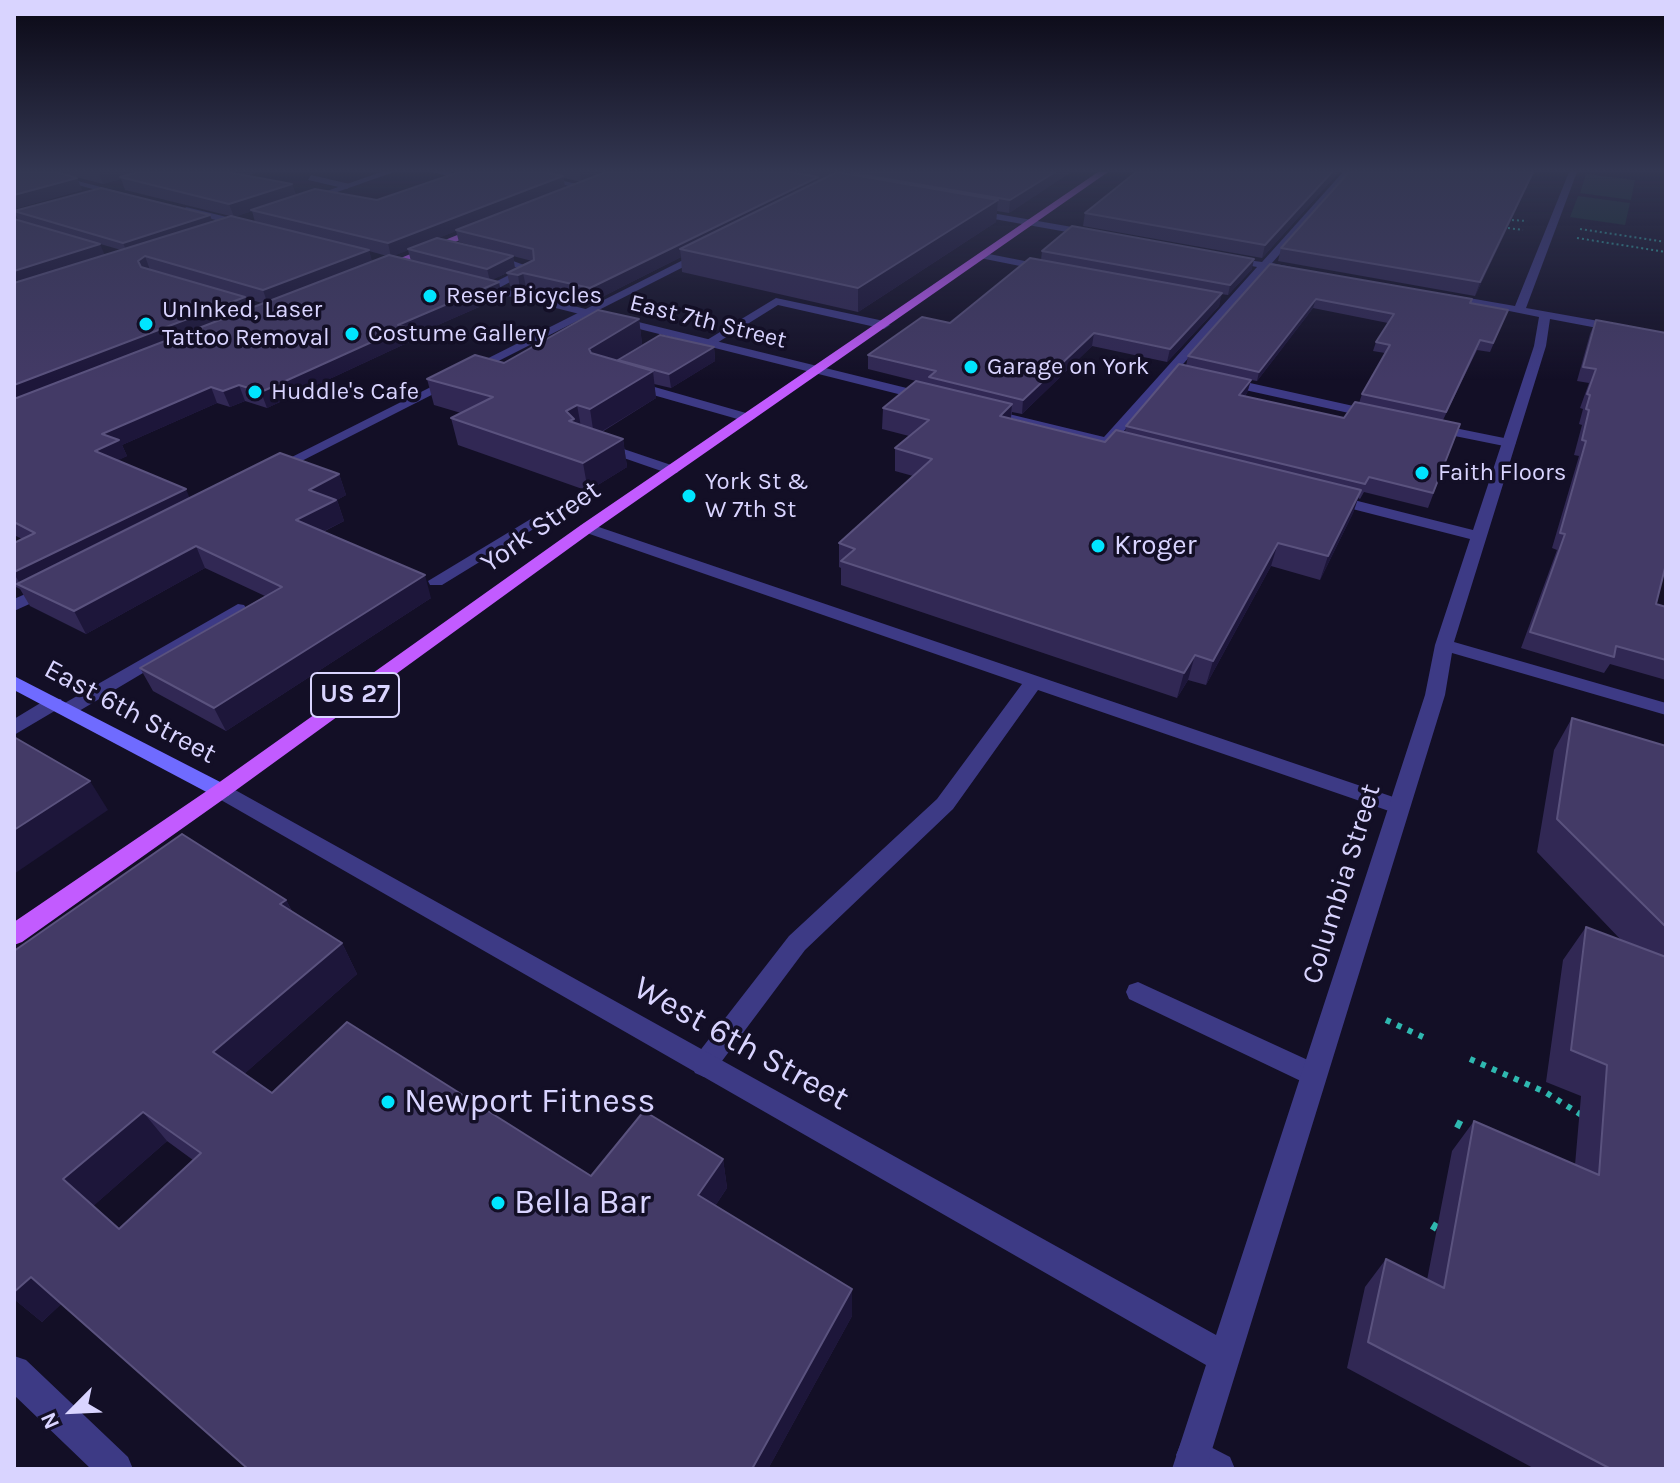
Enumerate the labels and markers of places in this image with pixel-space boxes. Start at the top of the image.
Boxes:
place label: Reser Bicycles [446,282,602,310]
marker: Reser Bicycles [421,287,439,305]
place label: UnInked, Laser Tattoo Removal [162,296,330,352]
marker: UnInked, Laser Tattoo Removal [137,315,155,333]
place label: Costume Gallery [368,320,547,348]
marker: Costume Gallery [343,325,361,343]
place label: Garage on York [987,353,1149,381]
marker: Garage on York [962,358,980,376]
place label: Huddle's Cafe [271,378,419,406]
marker: Huddle's Cafe [246,383,264,401]
place label: Faith Floors [1438,459,1566,487]
marker: Faith Floors [1413,464,1431,482]
place label: York St & W 7th St [705,468,809,524]
marker: York St & W 7th St [680,487,698,505]
place label: Kroger [1114,529,1197,563]
marker: Kroger [1089,537,1107,555]
place label: Newport Fitness [404,1082,655,1122]
marker: Newport Fitness [379,1093,397,1111]
place label: Bella Bar [514,1183,651,1223]
marker: Bella Bar [489,1194,507,1212]

